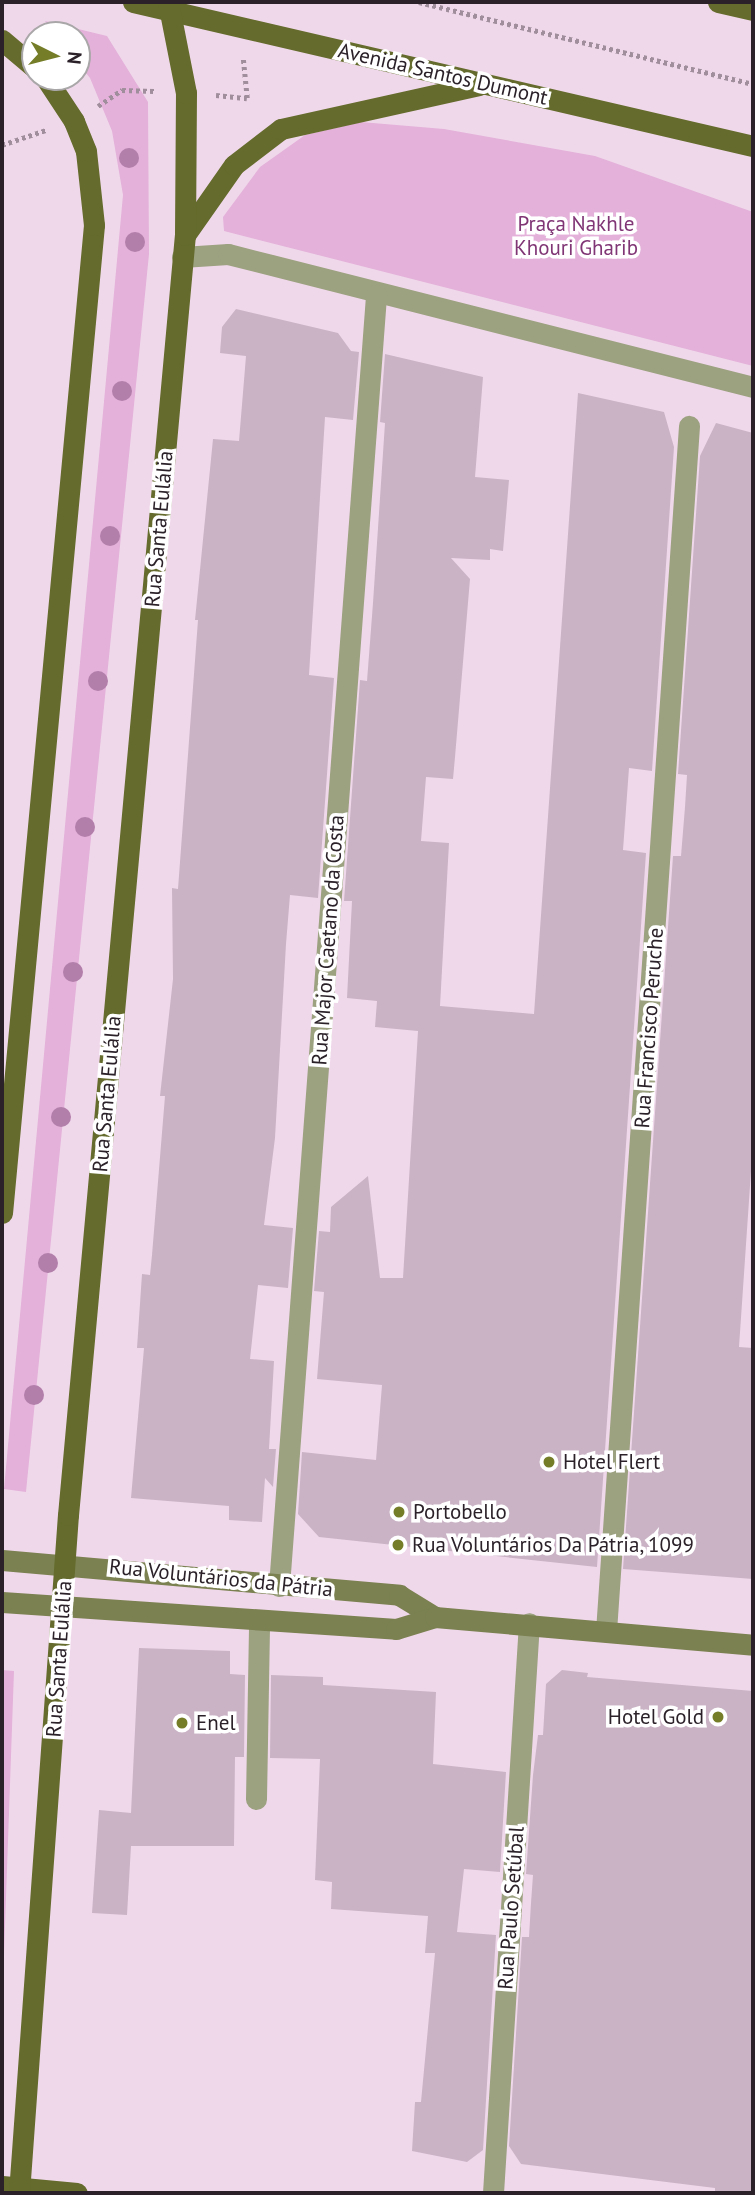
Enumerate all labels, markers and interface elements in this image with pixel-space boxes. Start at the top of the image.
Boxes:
north arrow [21,21,91,91]
street label: Avenida Santos Dumont [336,38,550,110]
text: N [62,51,87,65]
park label: Praça Nakhle Khouri Gharib [514,211,638,261]
street label: Rua Santa Eulália [140,450,178,608]
street label: Rua Major Caetano da Costa [307,814,349,1066]
street label: Rua Francisco Peruche [629,927,669,1129]
street label: Rua Santa Eulália [88,1015,126,1173]
place label: Hotel Flert [563,1449,660,1475]
marker: Hotel Flert [541,1454,557,1470]
place label: Portobello [413,1499,507,1525]
marker: Portobello [391,1504,407,1520]
place label: Rua Voluntários Da Pátria, 1099 [412,1532,696,1558]
marker: Rua Voluntários Da Pátria, 1099 [390,1537,406,1553]
street label: Rua Voluntários da Pátria [108,1554,334,1602]
street label: Rua Santa Eulália [41,1580,77,1738]
place label: Hotel Gold [608,1704,704,1730]
marker: Hotel Gold [710,1709,726,1725]
place label: Enel [196,1710,236,1736]
marker: Enel [174,1715,190,1731]
street label: Rua Paulo Setúbal [493,1826,529,1990]

